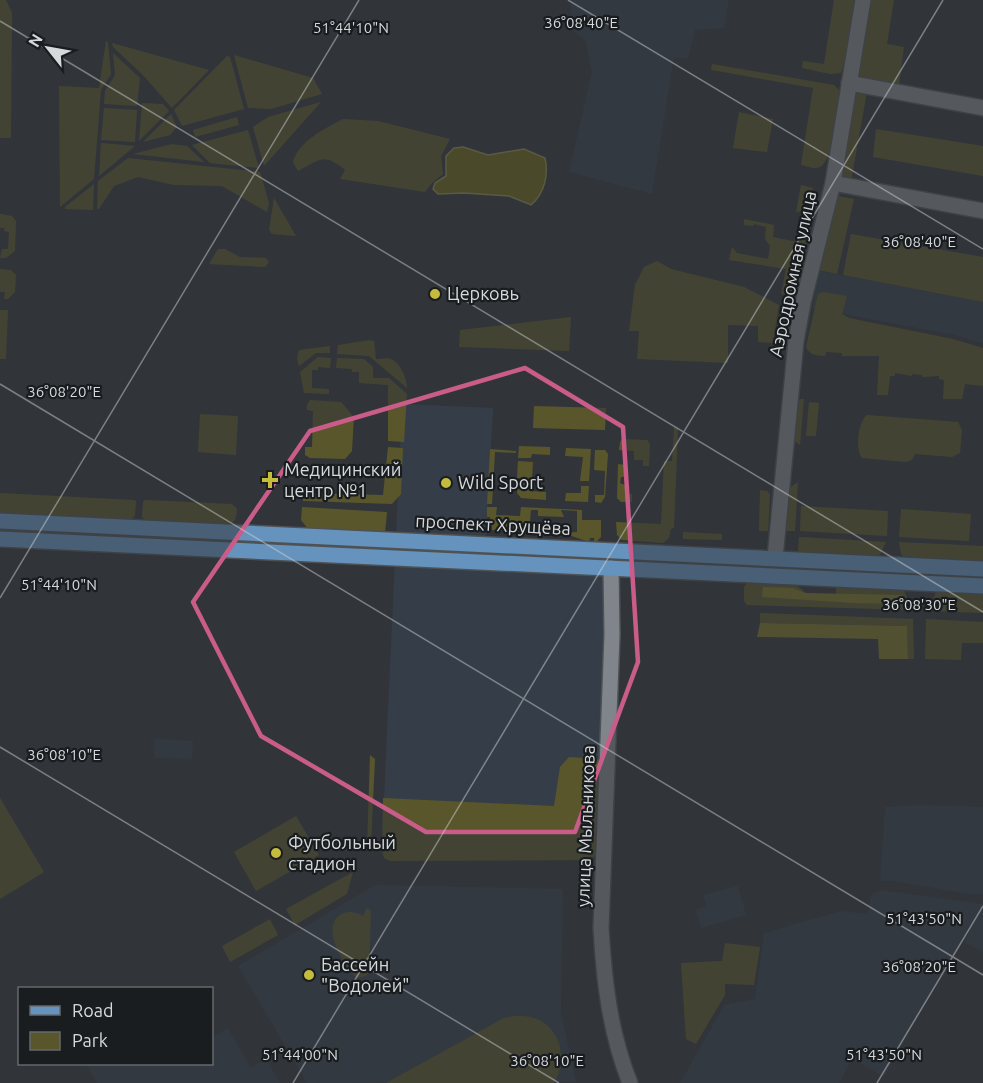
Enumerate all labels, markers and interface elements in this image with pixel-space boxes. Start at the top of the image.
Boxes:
text: 36°08'40"E [544,14,618,31]
north arrow [18,18,78,78]
text: 51°44'10"N [313,19,389,36]
text: N [24,31,46,50]
street label: Аэродромная улица [765,189,819,359]
text: 36°08'40"E [882,233,956,250]
place label: Церковь [447,283,519,303]
marker: Церковь [428,287,442,301]
text: 36°08'20"E [27,383,101,400]
place label: Медицинский центр №1 [284,459,401,500]
marker: Медицинский центр №1 [261,471,279,489]
place label: Wild Sport [458,472,543,492]
marker: Wild Sport [439,476,453,490]
street label: проспект Хрущёва [415,510,571,538]
text: 51°44'10"N [21,576,97,593]
text: 36°08'30"E [882,596,956,613]
street label: улица Мыльникова [572,745,598,907]
text: 36°08'10"E [27,746,101,763]
place label: Футбольный стадион [288,832,396,873]
marker: Футбольный стадион [269,846,283,860]
text: 51°43'50"N [886,910,962,927]
place label: Бассейн "Водолей" [321,954,410,995]
text: 36°08'20"E [882,958,956,975]
marker: Бассейн "Водолей" [302,968,316,982]
legend [18,987,213,1065]
text: Road [72,1000,114,1020]
text: Park [72,1030,108,1050]
text: 51°44'00"N [262,1046,338,1063]
text: 51°43'50"N [846,1046,922,1063]
text: 36°08'10"E [510,1052,584,1069]

